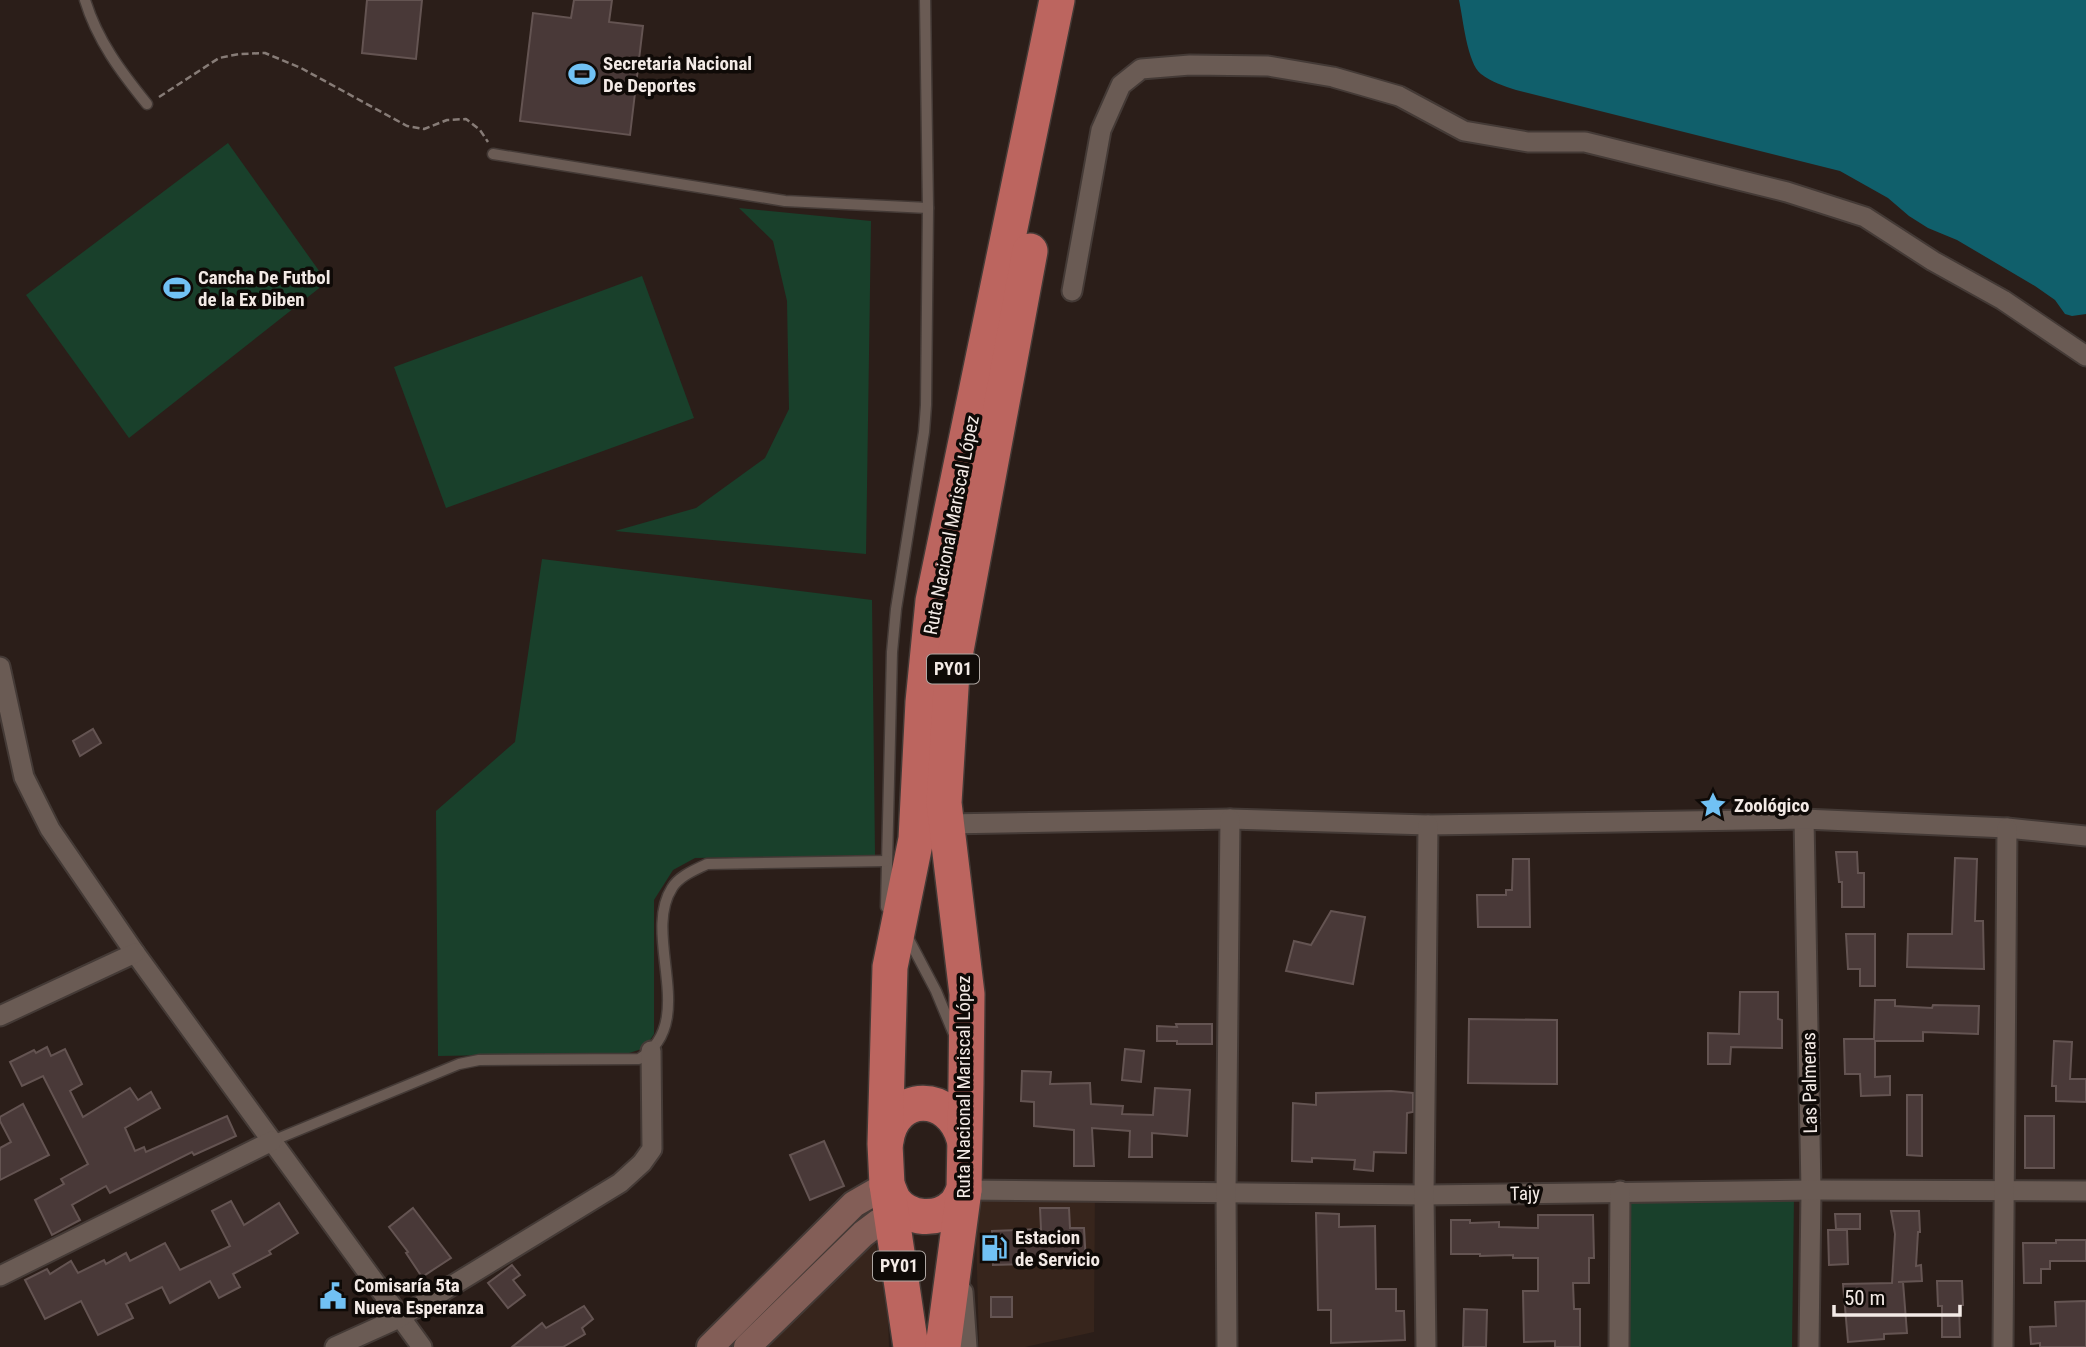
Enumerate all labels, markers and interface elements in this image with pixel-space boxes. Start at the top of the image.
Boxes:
place label: Secretaria Nacional De Deportes [603,52,752,97]
sports icon: Secretaria Nacional De Deportes [567,59,597,89]
place label: Cancha De Futbol de la Ex Diben [198,266,330,311]
sports icon: Cancha De Futbol de la Ex Diben [162,273,192,303]
street label: Ruta Nacional Mariscal López [919,413,984,637]
road number: PY01 [927,654,979,684]
place icon: Zoológico [1698,790,1728,820]
place label: Zoológico [1734,794,1810,817]
street label: Ruta Nacional Mariscal López [952,976,975,1198]
street label: Las Palmeras [1797,1032,1822,1134]
street label: Tajy [1510,1182,1540,1205]
place label: Estacion de Servicio [1015,1226,1100,1271]
fuel station icon: Estacion de Servicio [979,1233,1009,1263]
road number: PY01 [873,1252,925,1280]
place label: Comisaría 5ta Nueva Esperanza [354,1274,484,1319]
scale bar [1834,1274,1960,1318]
public building icon: Comisaría 5ta Nueva Esperanza [318,1281,348,1311]
text: 50 m [1844,1286,1885,1310]

